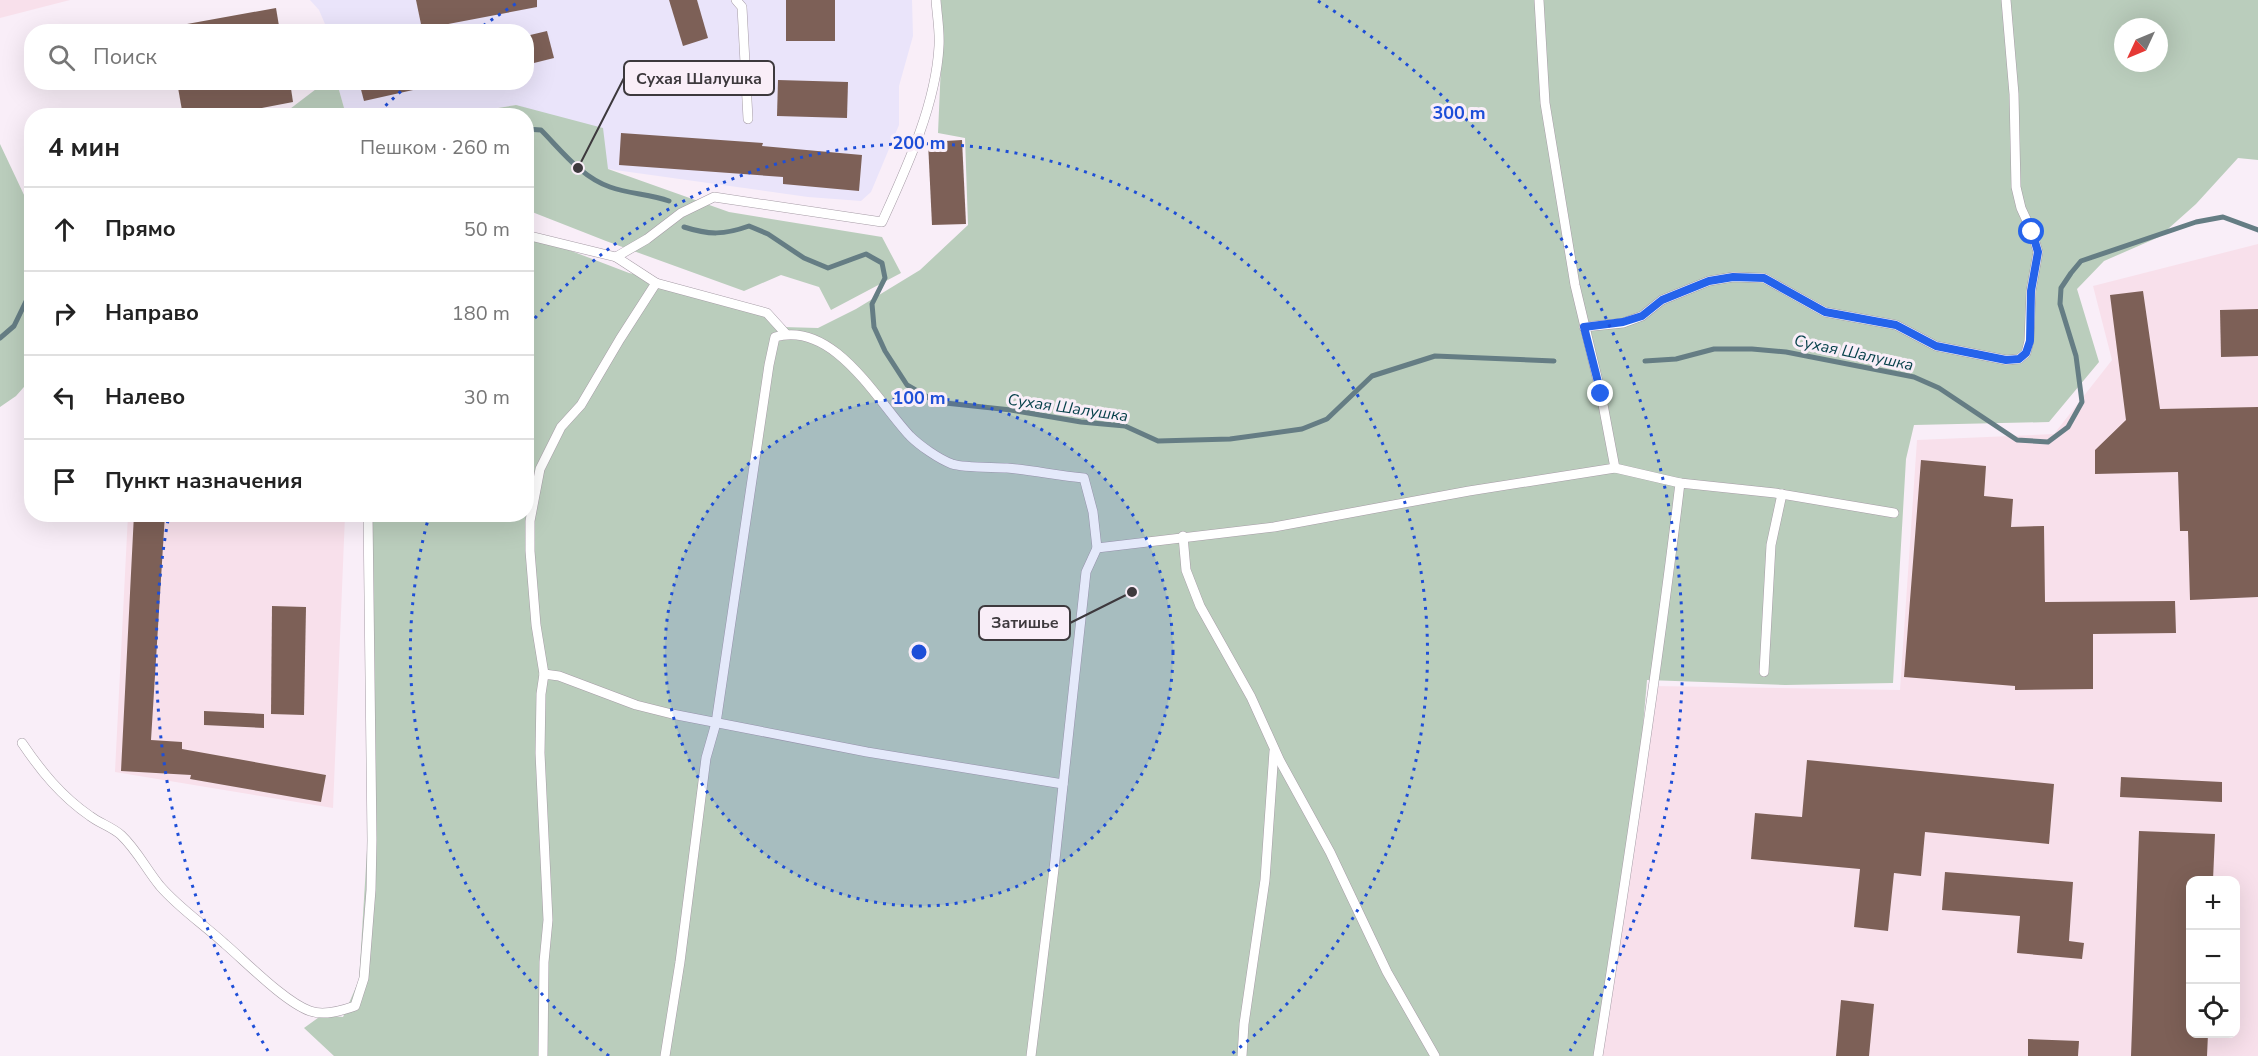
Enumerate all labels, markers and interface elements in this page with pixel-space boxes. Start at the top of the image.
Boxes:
north arrow [2114,18,2168,72]
search box [24,24,534,90]
icon: search [45,41,78,74]
text: Поиск [93,42,157,72]
callout: Сухая Шалушка [624,61,774,95]
text: Сухая Шалушка [636,68,762,90]
text: 300 m [1432,101,1486,125]
text: 4 мин [48,130,120,165]
text: 200 m [892,131,946,155]
text: Пешком · 260 m [360,134,510,161]
icon: ahead [48,213,81,246]
text: Прямо [105,214,176,244]
text: 50 m [464,216,510,243]
route start [2018,218,2044,244]
icon: right [48,297,81,330]
text: Направо [105,298,199,328]
text: 180 m [452,300,510,327]
water label: Сухая Шалушка [1792,330,1916,376]
route end [1587,380,1613,406]
icon: left [48,381,81,414]
text: Налево [105,382,185,412]
text: 30 m [464,384,510,411]
text: 100 m [892,386,946,410]
water label: Сухая Шалушка [1006,389,1130,427]
icon: arrive [48,465,81,498]
text: Пункт назначения [105,466,303,496]
callout: Затишье [979,606,1070,640]
text: Затишье [991,612,1059,634]
centre of rings [909,642,929,662]
map controls [2186,876,2240,1038]
button: + [2186,876,2240,930]
button: − [2186,930,2240,984]
button: locate [2186,984,2240,1038]

